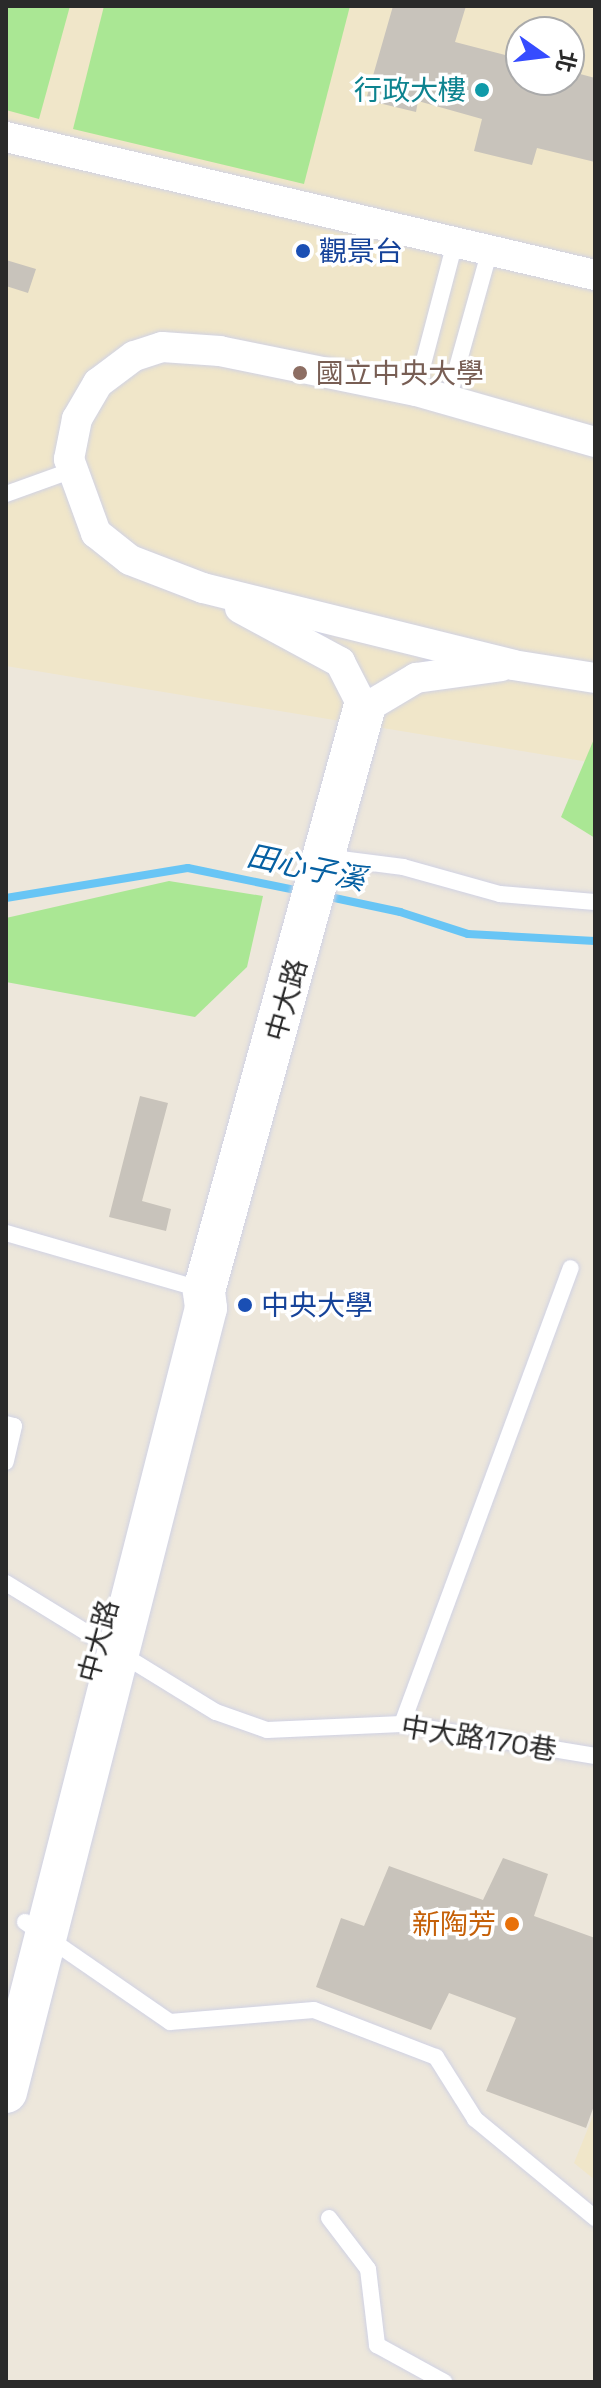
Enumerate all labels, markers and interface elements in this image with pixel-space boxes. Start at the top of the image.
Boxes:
north arrow [505,16,585,96]
text: 北 [550,47,583,75]
place label: 行政大樓 [354,73,466,107]
marker: 行政大樓 [473,81,491,99]
place label: 觀景台 [319,234,403,268]
marker: 觀景台 [294,242,312,260]
place label: 國立中央大學 [316,356,484,390]
marker: 國立中央大學 [291,364,309,382]
water label: 田心子溪 [244,838,368,898]
street label: 中大路 [258,955,314,1045]
place label: 中央大學 [261,1288,373,1322]
marker: 中央大學 [236,1296,254,1314]
street label: 中大路 [71,1596,125,1686]
street label: 中大路170巷 [399,1709,559,1767]
place label: 新陶芳 [412,1907,496,1941]
marker: 新陶芳 [503,1915,521,1933]

